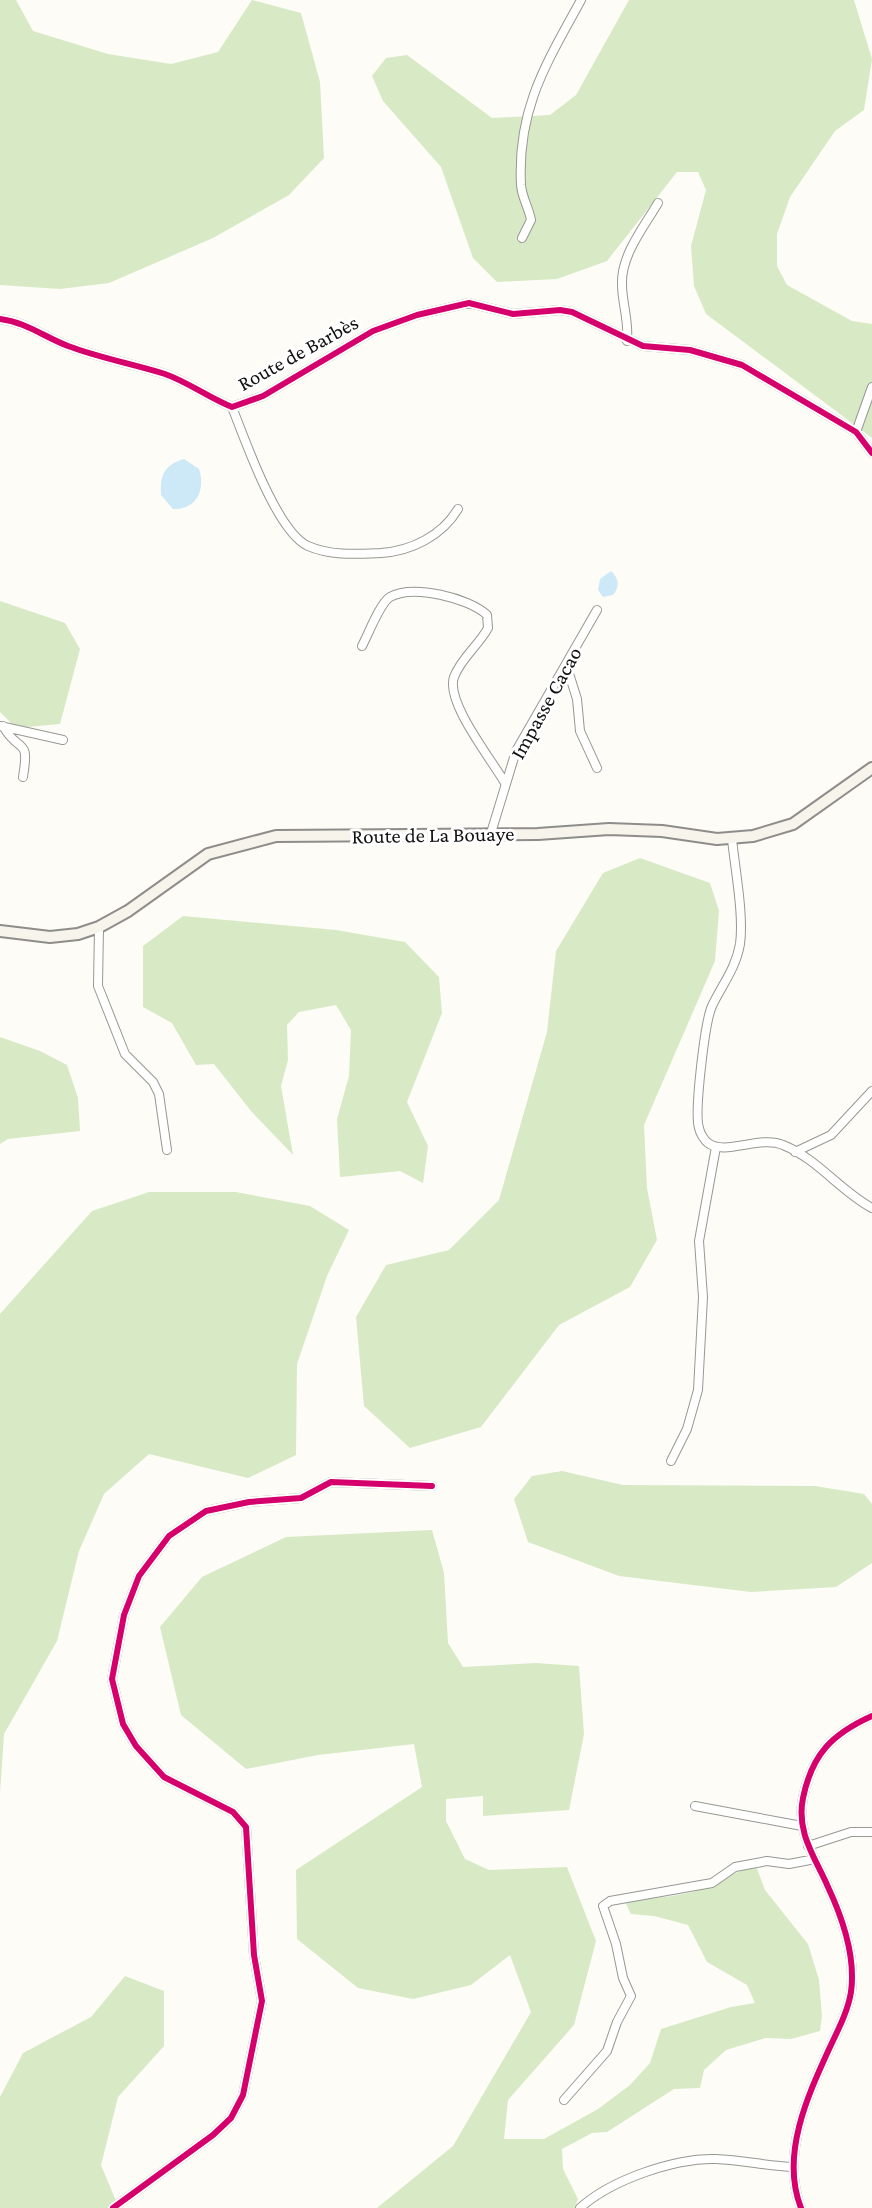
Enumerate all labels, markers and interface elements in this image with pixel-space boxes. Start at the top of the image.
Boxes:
street label: Route de Barbès [234,310,362,396]
street label: Impasse Cacao [505,643,587,763]
street label: Route de La Bouaye [351,822,515,848]

